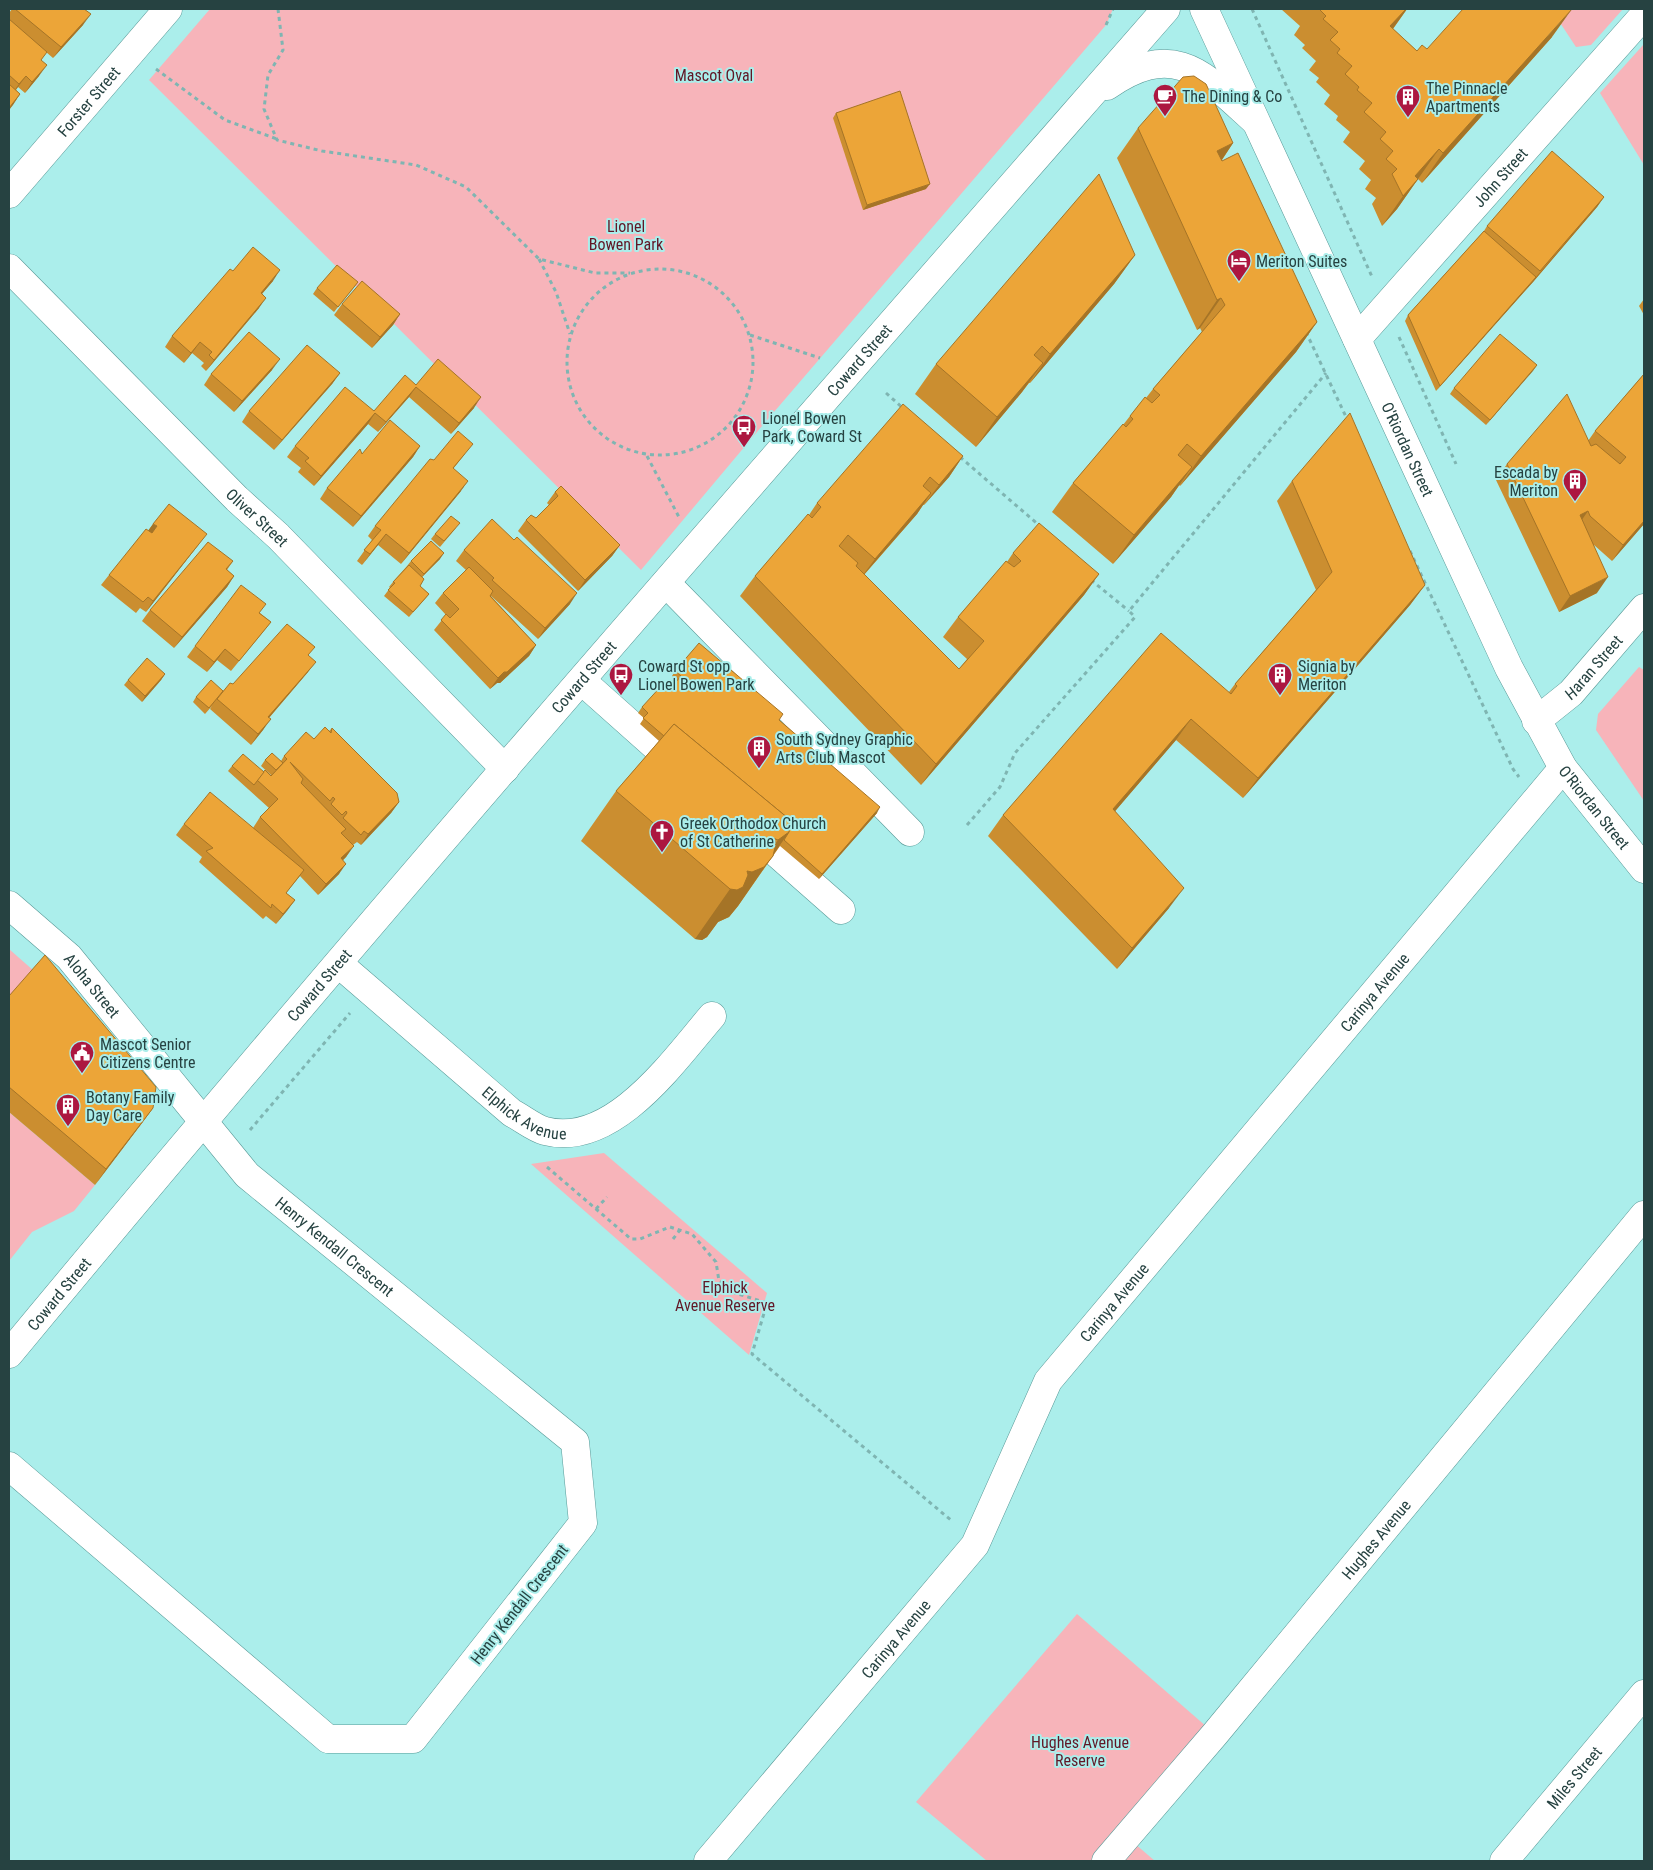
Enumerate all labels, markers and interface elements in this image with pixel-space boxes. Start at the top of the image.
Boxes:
street label: Forster Street [54,63,124,141]
park label: Mascot Oval [675,66,753,85]
place label: The Pinnacle Apartments [1426,79,1508,116]
cafe icon: The Dining & Co [1152,83,1178,117]
building icon: The Pinnacle Apartments [1395,84,1421,118]
place label: The Dining & Co [1182,87,1282,106]
street label: John Street [1469,144,1532,211]
park label: Lionel Bowen Park [589,217,664,254]
hotel icon: Meriton Suites [1226,248,1252,282]
place label: Meriton Suites [1256,252,1347,271]
street label: Coward Street [823,320,896,400]
street label: O'Riordan Street [1377,399,1437,500]
place label: Lionel Bowen Park, Coward St [762,409,862,446]
bus stop icon: Lionel Bowen Park, Coward St [731,414,757,448]
place label: Escada by Meriton [1494,463,1558,500]
building icon: Escada by Meriton [1562,468,1588,502]
street label: Oliver Street [222,485,292,551]
street label: Haran Street [1561,631,1627,704]
street label: Coward Street [548,637,621,717]
place label: Coward St opp Lionel Bowen Park [638,657,755,694]
place label: Signia by Meriton [1298,657,1355,694]
bus stop icon: Coward St opp Lionel Bowen Park [608,662,634,696]
building icon: Signia by Meriton [1267,662,1293,696]
place label: South Sydney Graphic Arts Club Mascot [776,730,913,767]
building icon: South Sydney Graphic Arts Club Mascot [746,735,772,769]
street label: O'Riordan Street [1555,762,1633,853]
place label: Greek Orthodox Church of St Catherine [680,814,826,851]
church icon: Greek Orthodox Church of St Catherine [649,819,675,853]
street label: Coward Street [283,945,356,1025]
street label: Carinya Avenue [1337,949,1413,1036]
street label: Aloha Street [60,950,124,1022]
place label: Mascot Senior Citizens Centre [100,1035,196,1072]
public building icon: Mascot Senior Citizens Centre [69,1040,95,1074]
street label: Elphick Avenue [478,1083,567,1143]
place label: Botany Family Day Care [86,1088,175,1125]
building icon: Botany Family Day Care [55,1093,81,1127]
street label: Henry Kendall Crescent [271,1193,398,1301]
street label: Coward Street [23,1254,95,1335]
street label: Carinya Avenue [1076,1259,1153,1346]
park label: Elphick Avenue Reserve [675,1278,775,1315]
street label: Hughes Avenue [1338,1496,1415,1583]
street label: Henry Kendall Crescent [467,1540,572,1668]
street label: Carinya Avenue [858,1596,935,1682]
park label: Hughes Avenue Reserve [1031,1733,1129,1770]
street label: Miles Street [1543,1743,1606,1813]

